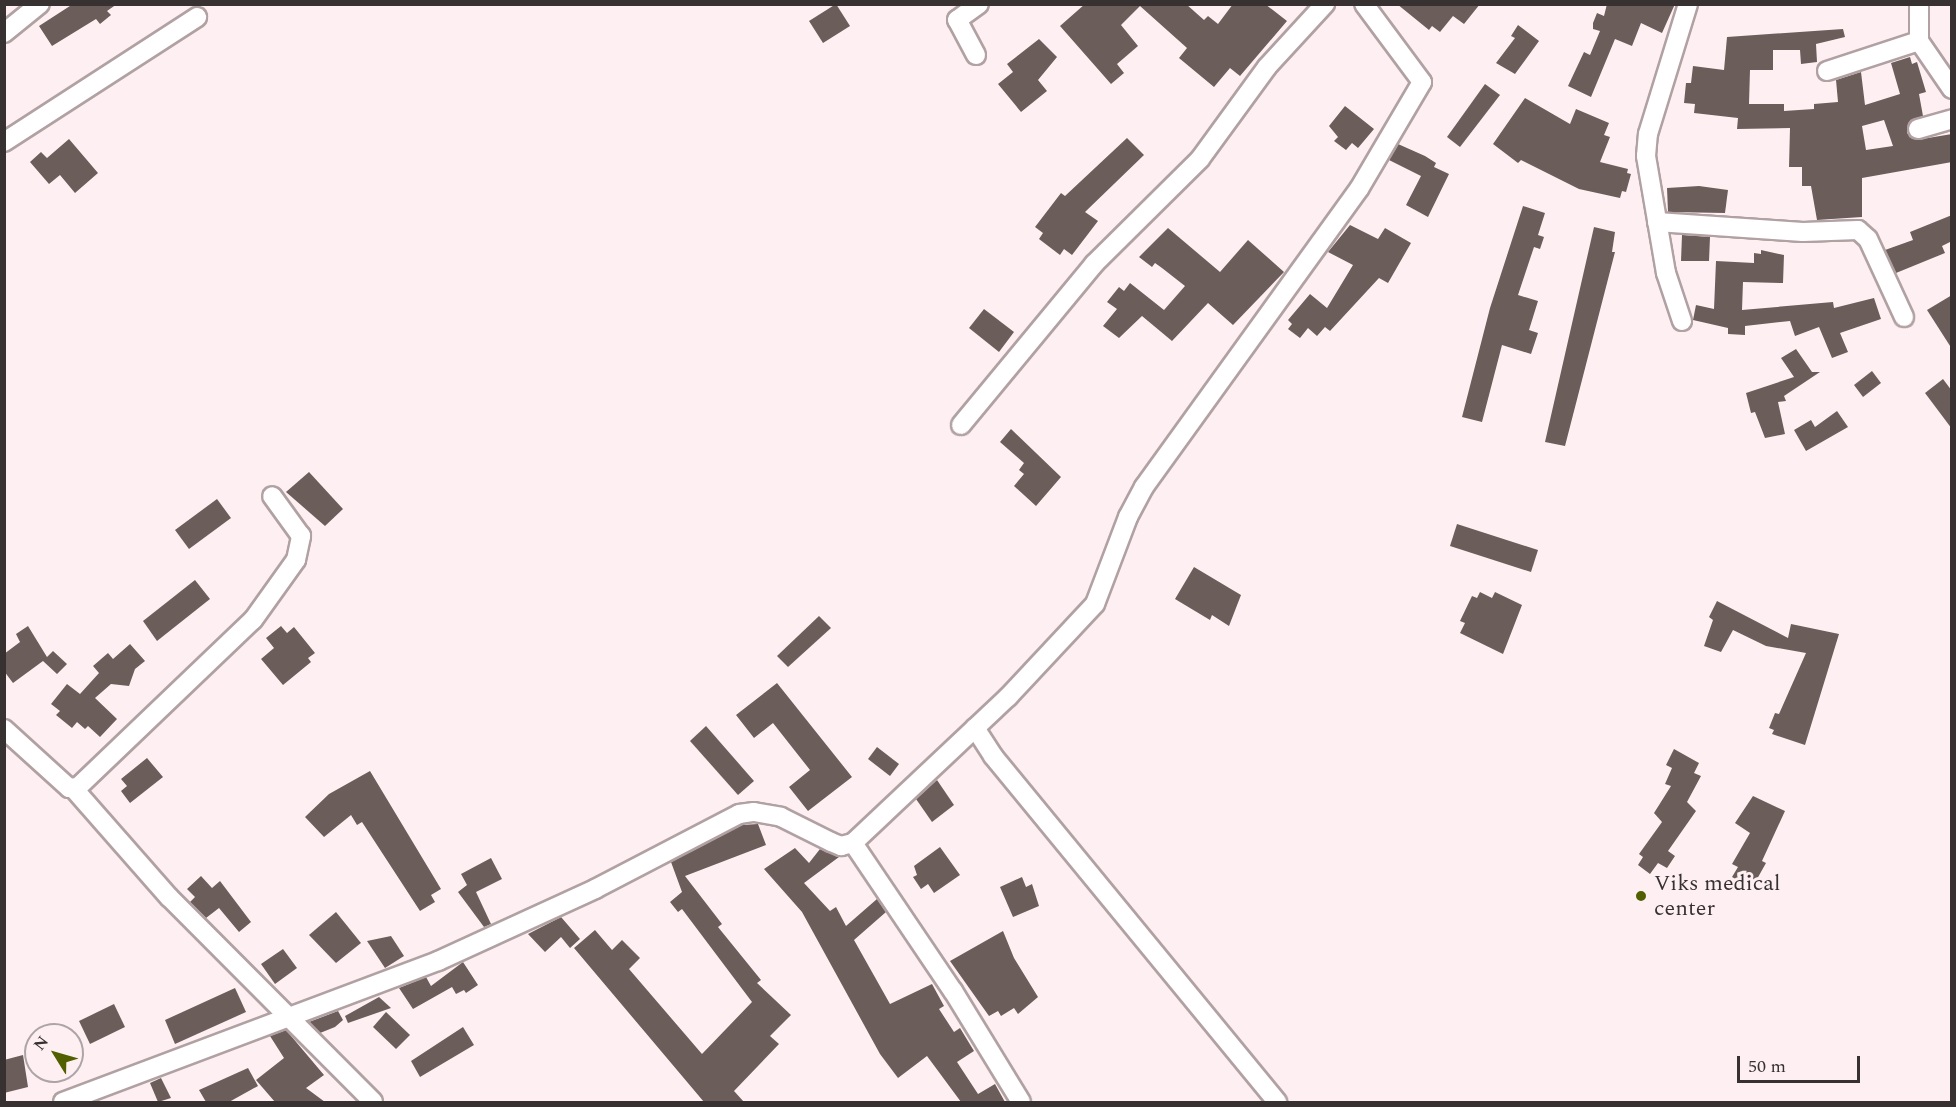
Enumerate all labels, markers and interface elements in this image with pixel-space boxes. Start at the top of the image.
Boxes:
place label: Viks medical center [1654,870,1780,921]
marker: Viks medical center [1632,887,1650,905]
north arrow [24,1023,84,1083]
text: N [28,1031,55,1056]
scale bar [1740,1044,1863,1082]
text: 50 m [1748,1053,1786,1080]

